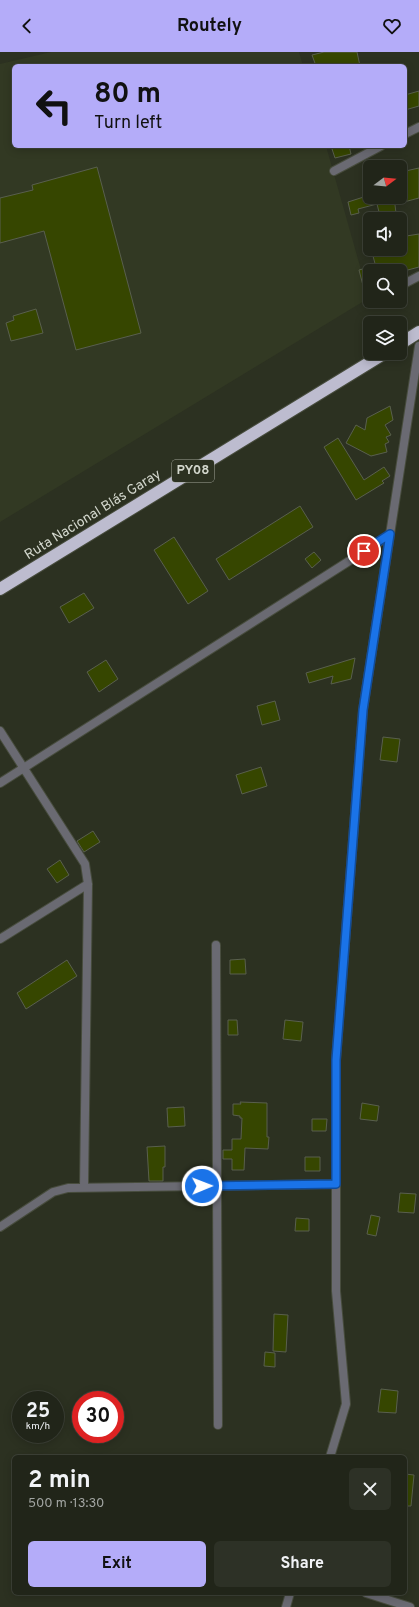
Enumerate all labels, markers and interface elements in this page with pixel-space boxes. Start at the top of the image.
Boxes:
icon: back [16,15,38,37]
text: Routely [177,15,242,38]
icon: heart [381,15,403,37]
text: 80 m [94,77,161,113]
icon: left [28,80,80,132]
text: Turn left [94,112,162,135]
north arrow [363,160,407,204]
map controls [363,160,407,360]
button: sound [363,212,407,256]
button: search [363,264,407,308]
button: layers [363,316,407,360]
road number: PY08 [172,460,214,482]
street label: Ruta Nacional Blás Garay [22,466,164,564]
pin [347,534,381,568]
icon: arrive [353,540,375,562]
position arrow [181,1165,223,1207]
speed limit sign: 30 [72,1391,124,1443]
text: 25 [26,1399,50,1425]
text: km/h [26,1420,50,1433]
text: 2 min [28,1466,91,1496]
button: close [349,1468,391,1510]
text: 500 m · 13:30 [28,1496,104,1512]
button: Exit [28,1541,206,1587]
button: Share [214,1541,391,1587]

